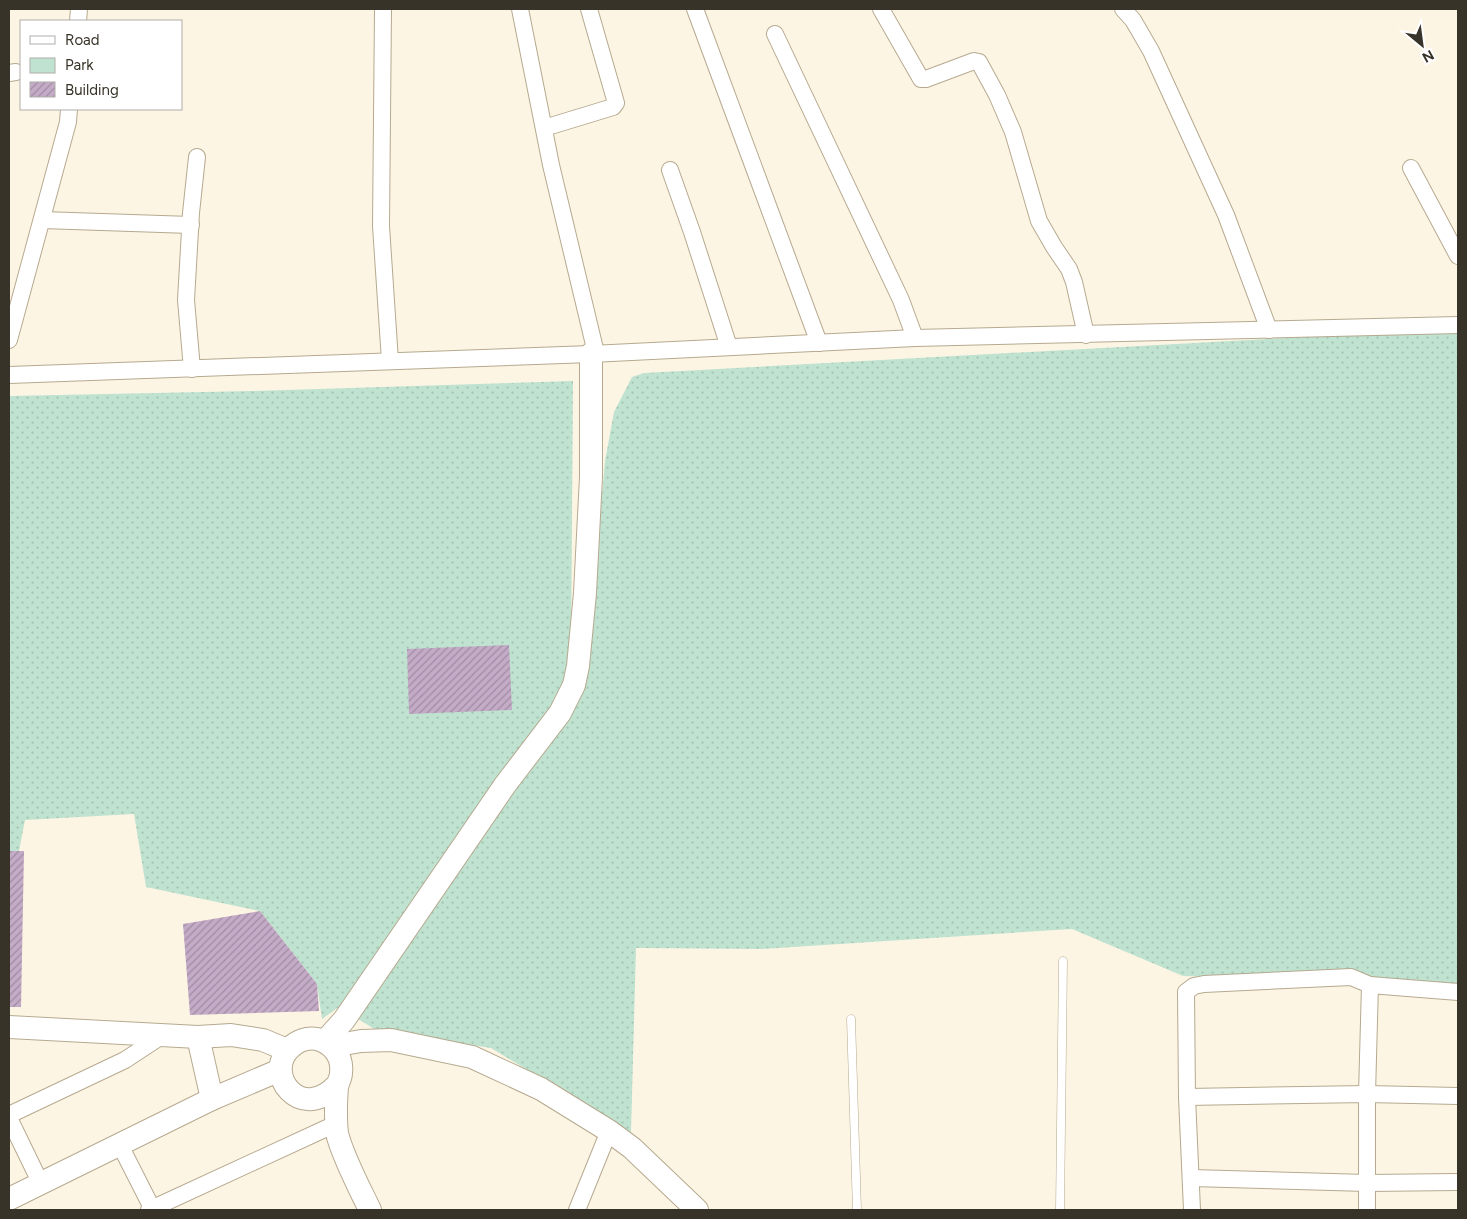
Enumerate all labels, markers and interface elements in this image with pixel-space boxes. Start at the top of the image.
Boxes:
legend [20,20,182,110]
north arrow [1397,20,1447,70]
text: Road [65,31,100,49]
text: N [1419,46,1437,66]
text: Park [65,56,94,74]
text: Building [65,81,119,99]

